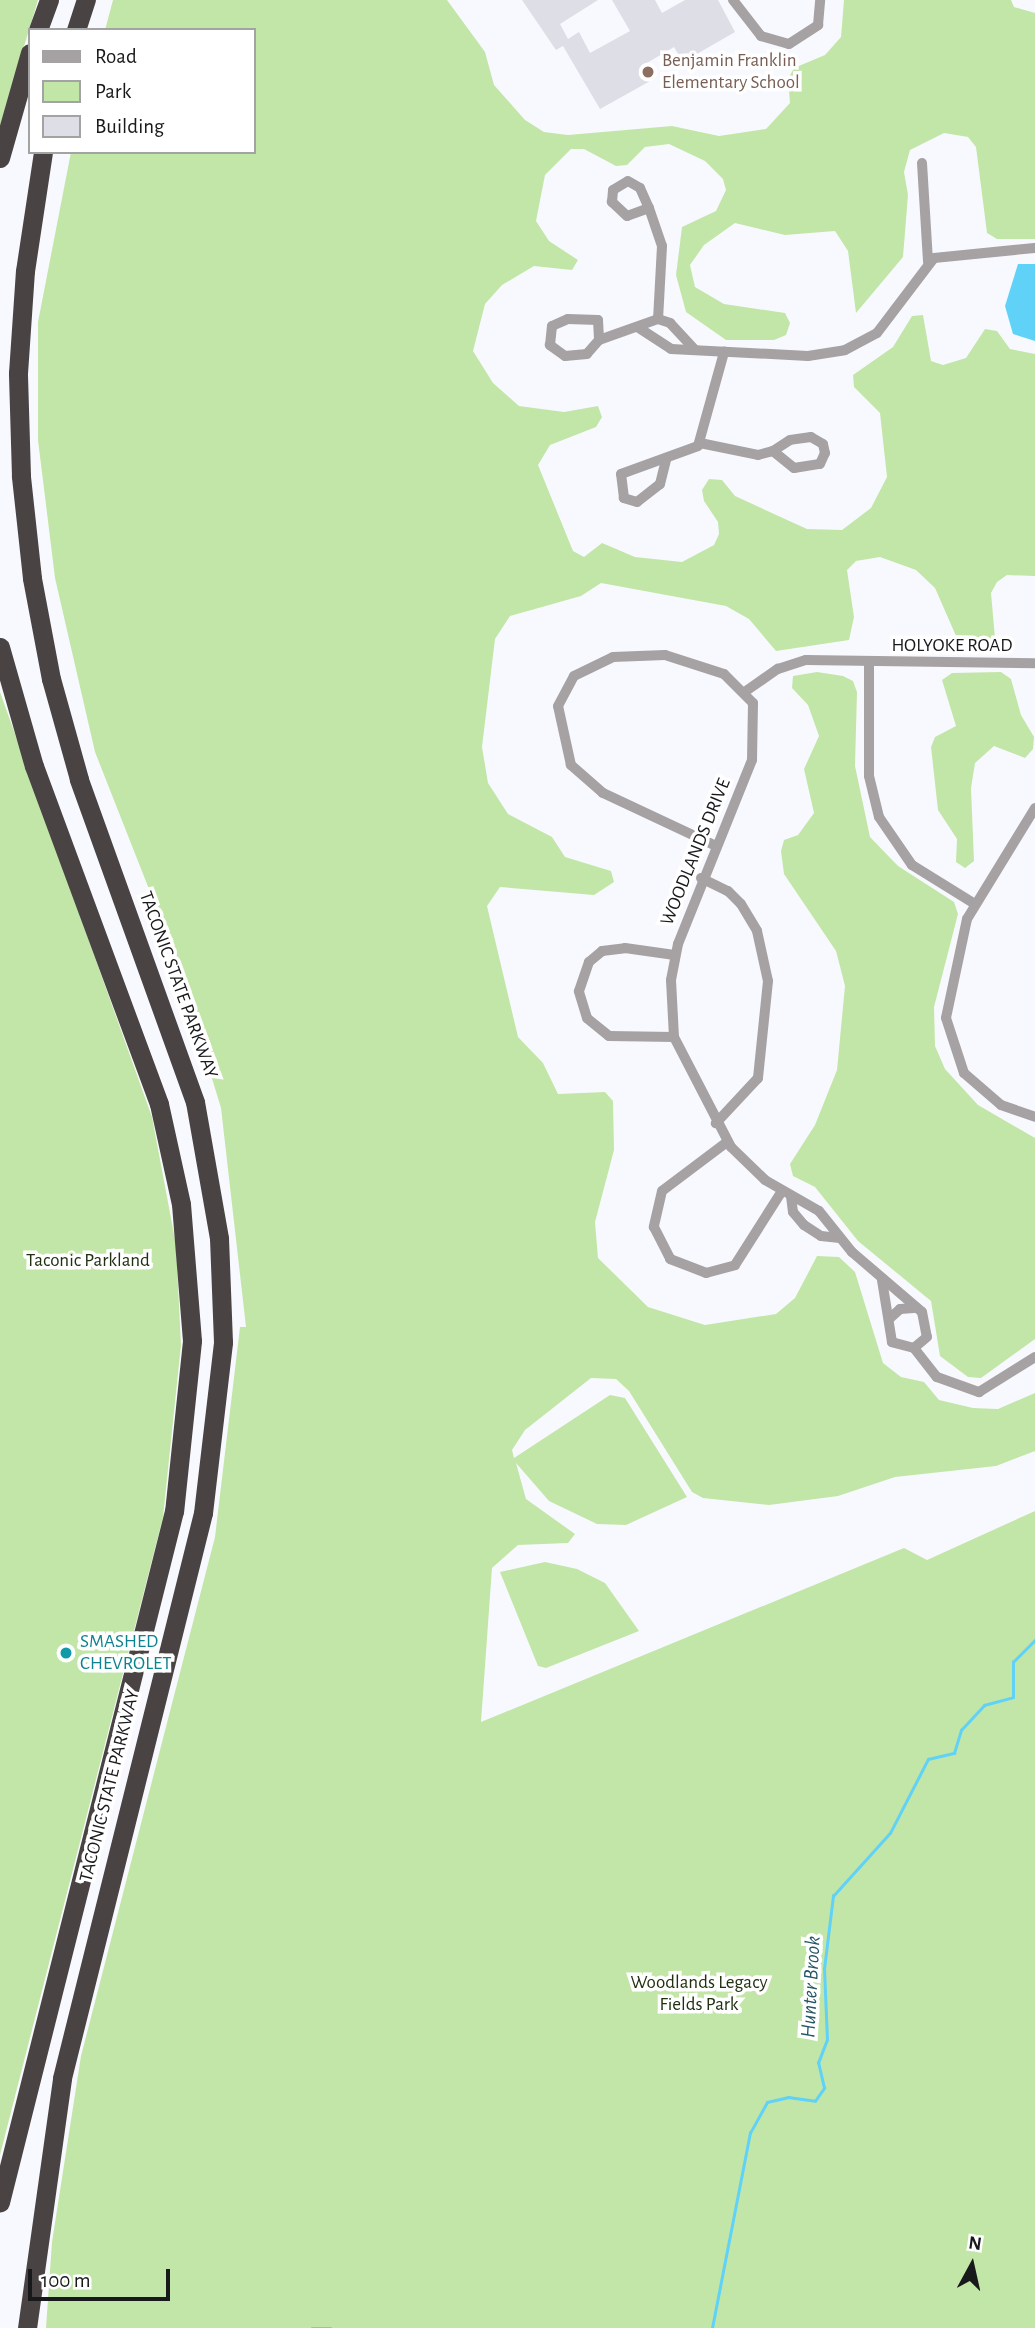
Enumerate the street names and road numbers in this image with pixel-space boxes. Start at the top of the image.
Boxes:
street label: HOLYOKE ROAD [891,635,1013,657]
street label: WOODLANDS DRIVE [656,775,736,929]
street label: TACONIC STATE PARKWAY [133,888,223,1082]
street label: TACONIC STATE PARKWAY [75,1687,145,1885]

